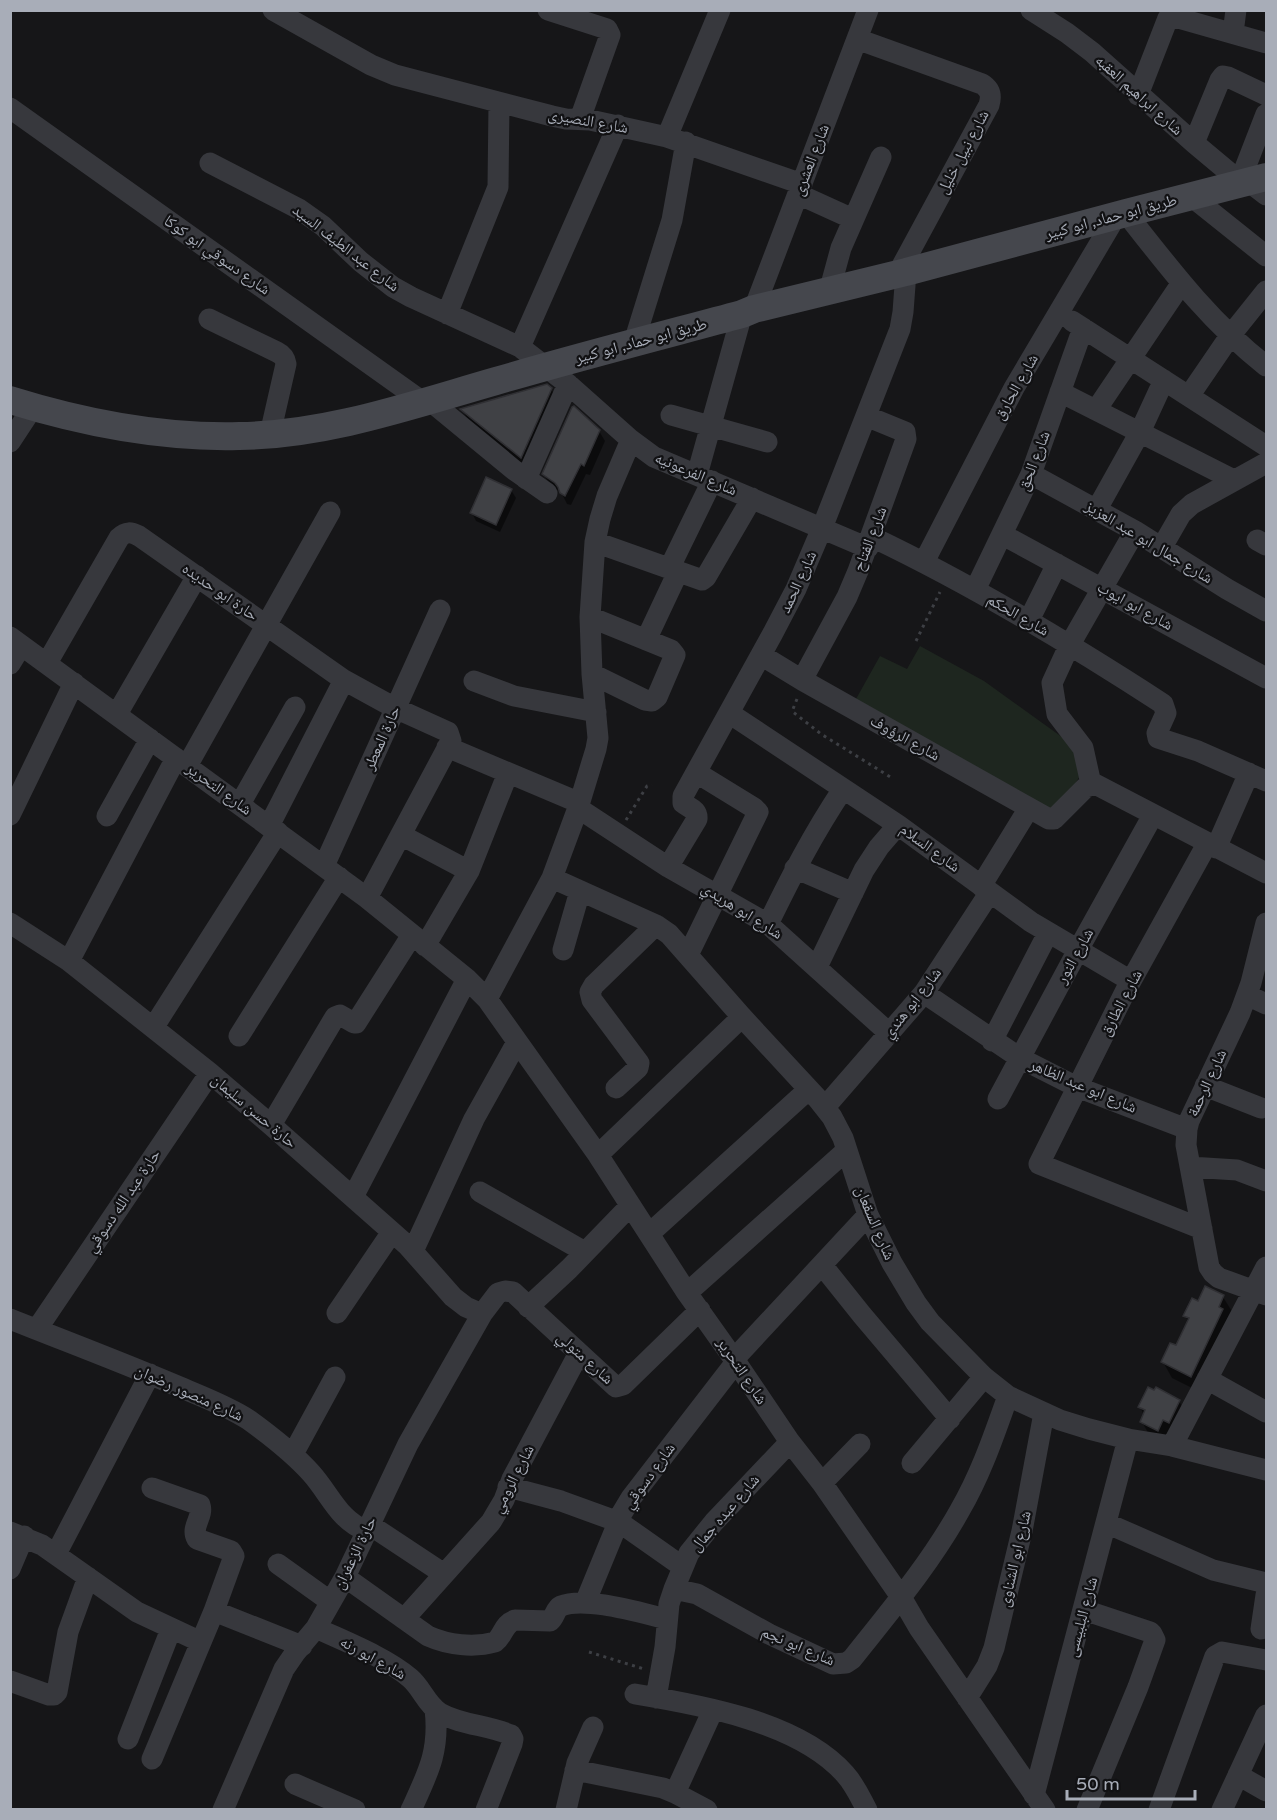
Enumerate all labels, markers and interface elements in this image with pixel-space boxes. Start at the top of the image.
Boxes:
street label: شارع ابراهيم العقبه [1091,50,1187,140]
street label: شارع النصيرى [546,104,630,138]
street label: شارع نبيل خليل [932,107,994,197]
street label: شارع العشرى [788,121,834,199]
street label: طريق ابو حماد, ابو كبير [1042,190,1179,245]
street label: شارع عبد الطيف السيد [288,200,404,296]
street label: شارع دسوقي ابو كوكا [159,211,274,301]
street label: طريق ابو حماد, ابو كبير [572,314,709,369]
street label: شارع الحارق [989,350,1043,424]
street label: شارع الحق [1013,428,1055,494]
street label: شارع الفرعونيه [652,448,740,500]
street label: شارع جمال ابو عبد العزيز [1081,495,1217,588]
street label: شارع الفتاح [848,504,892,574]
street label: شارع الحمد [775,548,821,616]
street label: حارة ابو حديده [178,558,262,626]
street label: شارع ابو ايوب [1094,577,1176,635]
street label: شارع الحكم [983,589,1053,641]
street label: حارة المعطر [359,703,405,774]
street label: شارع الرؤوف [867,711,943,765]
street label: شارع التحرير [181,758,256,820]
street label: شارع السلام [896,819,964,877]
street label: شارع ابو هريدي [697,878,786,946]
street label: شارع النور [1051,925,1098,988]
street label: شارع ابو هندي [878,963,948,1044]
street label: شارع الطارق [1095,966,1147,1040]
street label: شارع الرحمة [1183,1046,1231,1120]
street label: شارع ابو عبد الظاهر [1025,1054,1140,1118]
street label: حارة حسن سليمان [207,1069,301,1153]
street label: حارة عبد الله دسوقي [81,1145,167,1258]
street label: شارع السقعان [850,1183,900,1263]
street label: شارع متولي [551,1327,618,1390]
street label: شارع التحرير [712,1333,772,1408]
street label: شارع منصور رضوان [132,1360,246,1426]
street label: شارع دسوقي [618,1439,681,1514]
street label: شارع الرومي [487,1441,541,1517]
street label: شارع عبده جمال [686,1470,764,1556]
street label: شارع ابو الشناوى [994,1509,1036,1609]
street label: حارة الزعفران [329,1513,381,1593]
street label: شارع البلبيسى [1062,1575,1102,1659]
street label: شارع ابو نجم [758,1622,838,1670]
street label: شارع ابو رنه [337,1632,409,1684]
scale bar [1067,1763,1194,1801]
text: 50 m [1076,1773,1120,1795]

